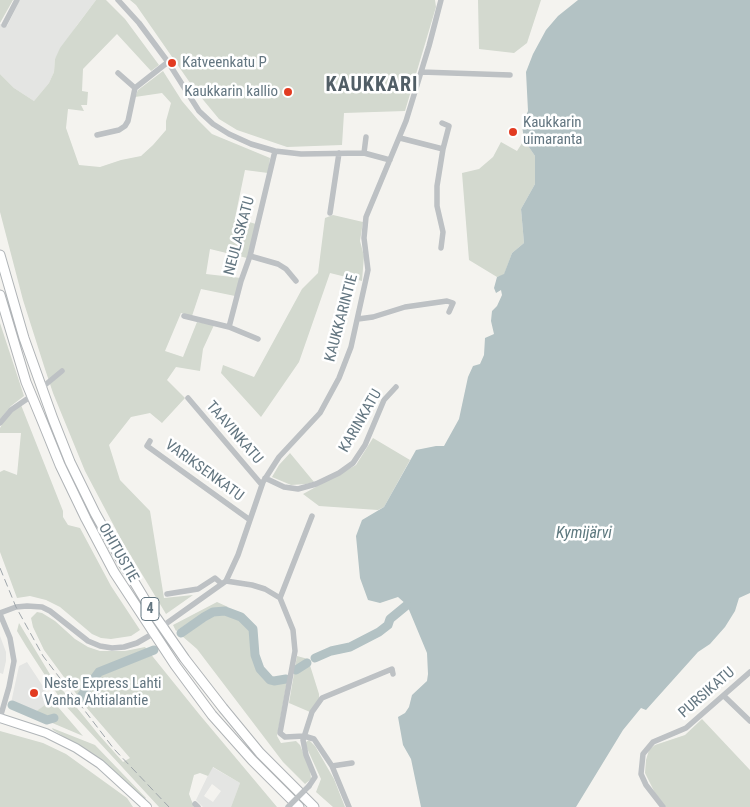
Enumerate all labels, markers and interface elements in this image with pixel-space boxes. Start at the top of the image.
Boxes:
place label: Katveenkatu P [182,54,267,72]
marker: Katveenkatu P [166,57,178,69]
district label: KAUKKARI [325,74,419,98]
place label: Kaukkarin kallio [184,83,278,101]
marker: Kaukkarin kallio [282,86,294,98]
place label: Kaukkarin uimaranta [523,114,583,149]
marker: Kaukkarin uimaranta [507,126,519,138]
street label: NEULASKATU [221,195,259,277]
street label: KAUKKARINTIE [322,272,362,364]
street label: KARINKATU [336,386,386,456]
street label: TAAVINKATU [202,398,266,468]
street label: VARIKSENKATU [161,436,247,506]
street label: OHITUSTIE [94,520,142,586]
water label: Kymijärvi [556,524,612,544]
road number: 4 [141,598,159,620]
street label: PURSIKATU [675,664,739,722]
place label: Neste Express Lahti Vanha Ahtialantie [44,675,162,710]
marker: Neste Express Lahti Vanha Ahtialantie [28,687,40,699]

